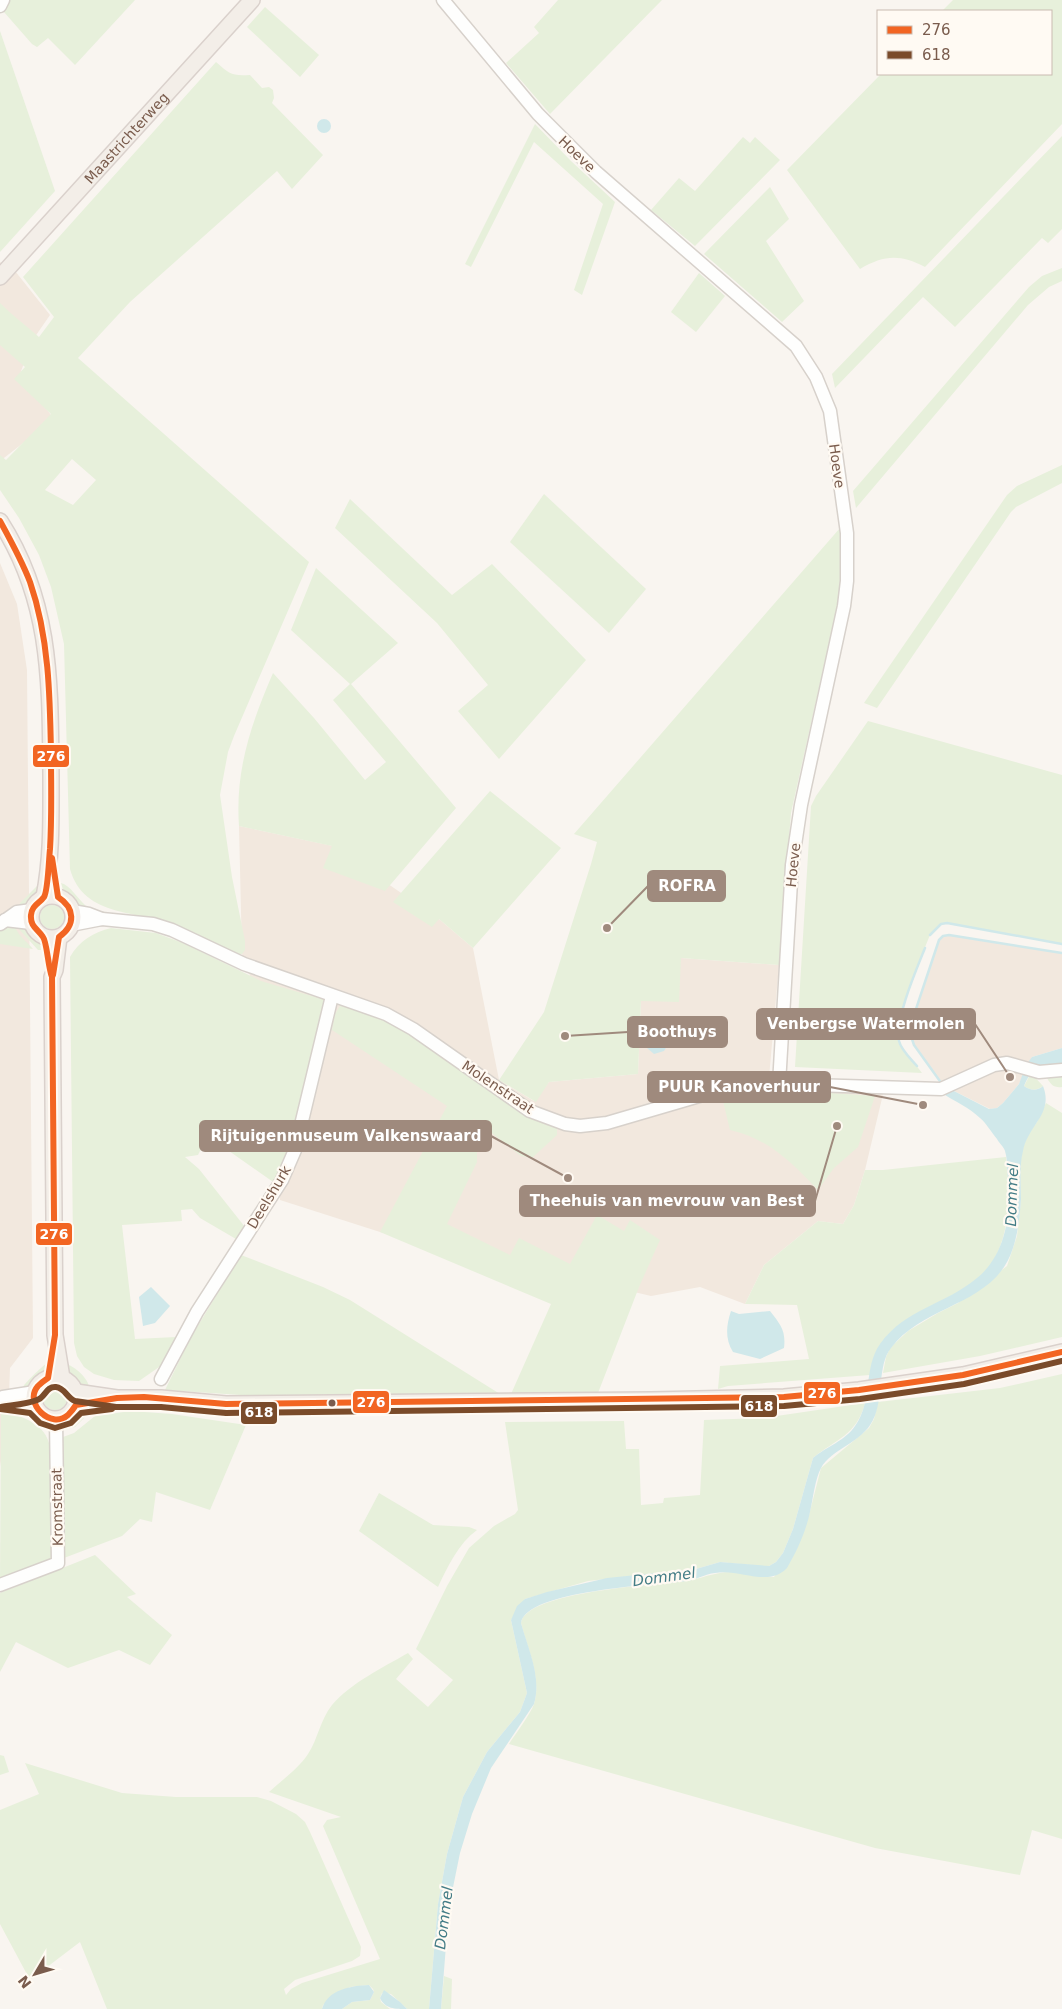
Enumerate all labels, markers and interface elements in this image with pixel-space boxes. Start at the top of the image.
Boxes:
legend [877,10,1052,75]
text: 276 [922,21,951,39]
text: 618 [922,46,951,64]
street label: Maastrichterweg [81,89,172,187]
street label: Hoeve [555,133,599,175]
street label: Hoeve [826,443,848,489]
line badge: 276 [32,744,70,768]
text: 276 [36,748,66,764]
street label: Hoeve [783,842,803,888]
callout: ROFRA [648,871,725,901]
text: ROFRA [658,877,716,895]
callout: Venbergse Watermolen [757,1009,975,1039]
text: Venbergse Watermolen [767,1015,965,1033]
callout: Boothuys [628,1017,727,1047]
text: Boothuys [637,1023,717,1041]
street label: Molenstraat [459,1057,537,1117]
callout: PUUR Kanoverhuur [648,1072,830,1102]
text: PUUR Kanoverhuur [658,1078,820,1096]
callout: Rijtuigenmuseum Valkenswaard [200,1121,491,1151]
text: Rijtuigenmuseum Valkenswaard [211,1127,482,1145]
street label: Deelshurk [244,1162,295,1231]
water label: Dommel [1002,1162,1022,1227]
callout: Theehuis van mevrouw van Best [520,1186,815,1216]
text: Theehuis van mevrouw van Best [530,1192,804,1210]
line badge: 276 [35,1222,73,1246]
text: 276 [39,1226,69,1242]
line badge: 276 [803,1381,841,1405]
text: 276 [807,1385,837,1401]
line badge: 276 [352,1390,390,1414]
text: 276 [356,1394,386,1410]
line badge: 618 [740,1394,778,1418]
unlabelled marker [327,1398,337,1408]
text: 618 [744,1398,774,1414]
line badge: 618 [240,1401,278,1425]
text: 618 [244,1404,274,1420]
street label: Kromstraat [48,1467,66,1546]
water label: Dommel [631,1564,697,1590]
water label: Dommel [431,1885,457,1951]
north arrow [10,1949,60,1999]
text: N [15,1972,35,1992]

